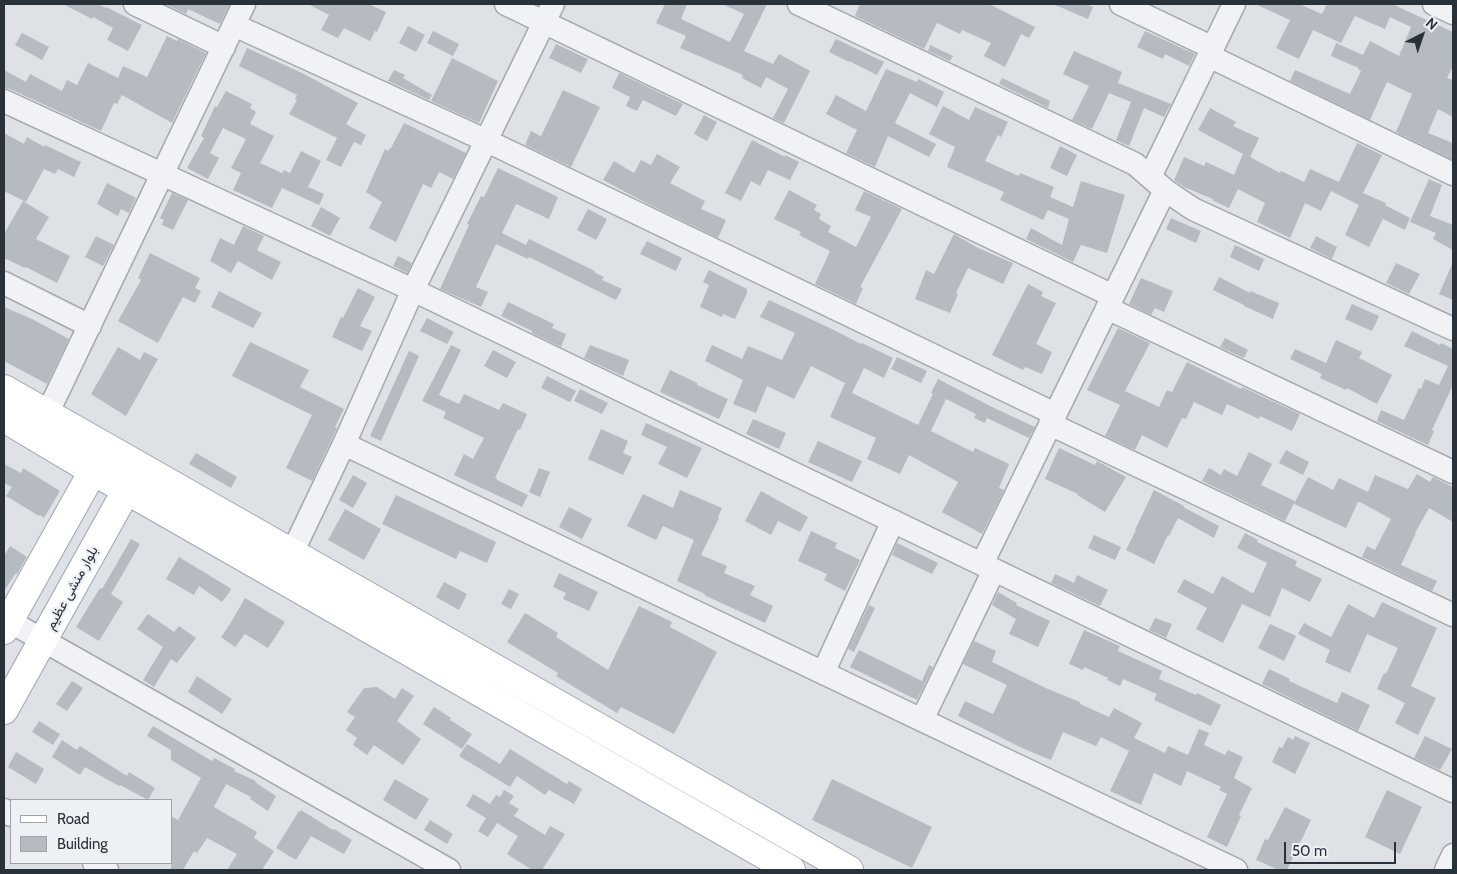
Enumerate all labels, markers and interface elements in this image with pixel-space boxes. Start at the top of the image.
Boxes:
north arrow [1397,10,1447,60]
text: N [1422,14,1441,34]
street label: بلوار منشی عظیم [42,543,102,633]
legend [10,799,172,864]
text: Road [57,810,90,828]
scale bar [1287,832,1400,864]
text: Building [57,835,108,853]
text: 50 m [1292,842,1327,860]

